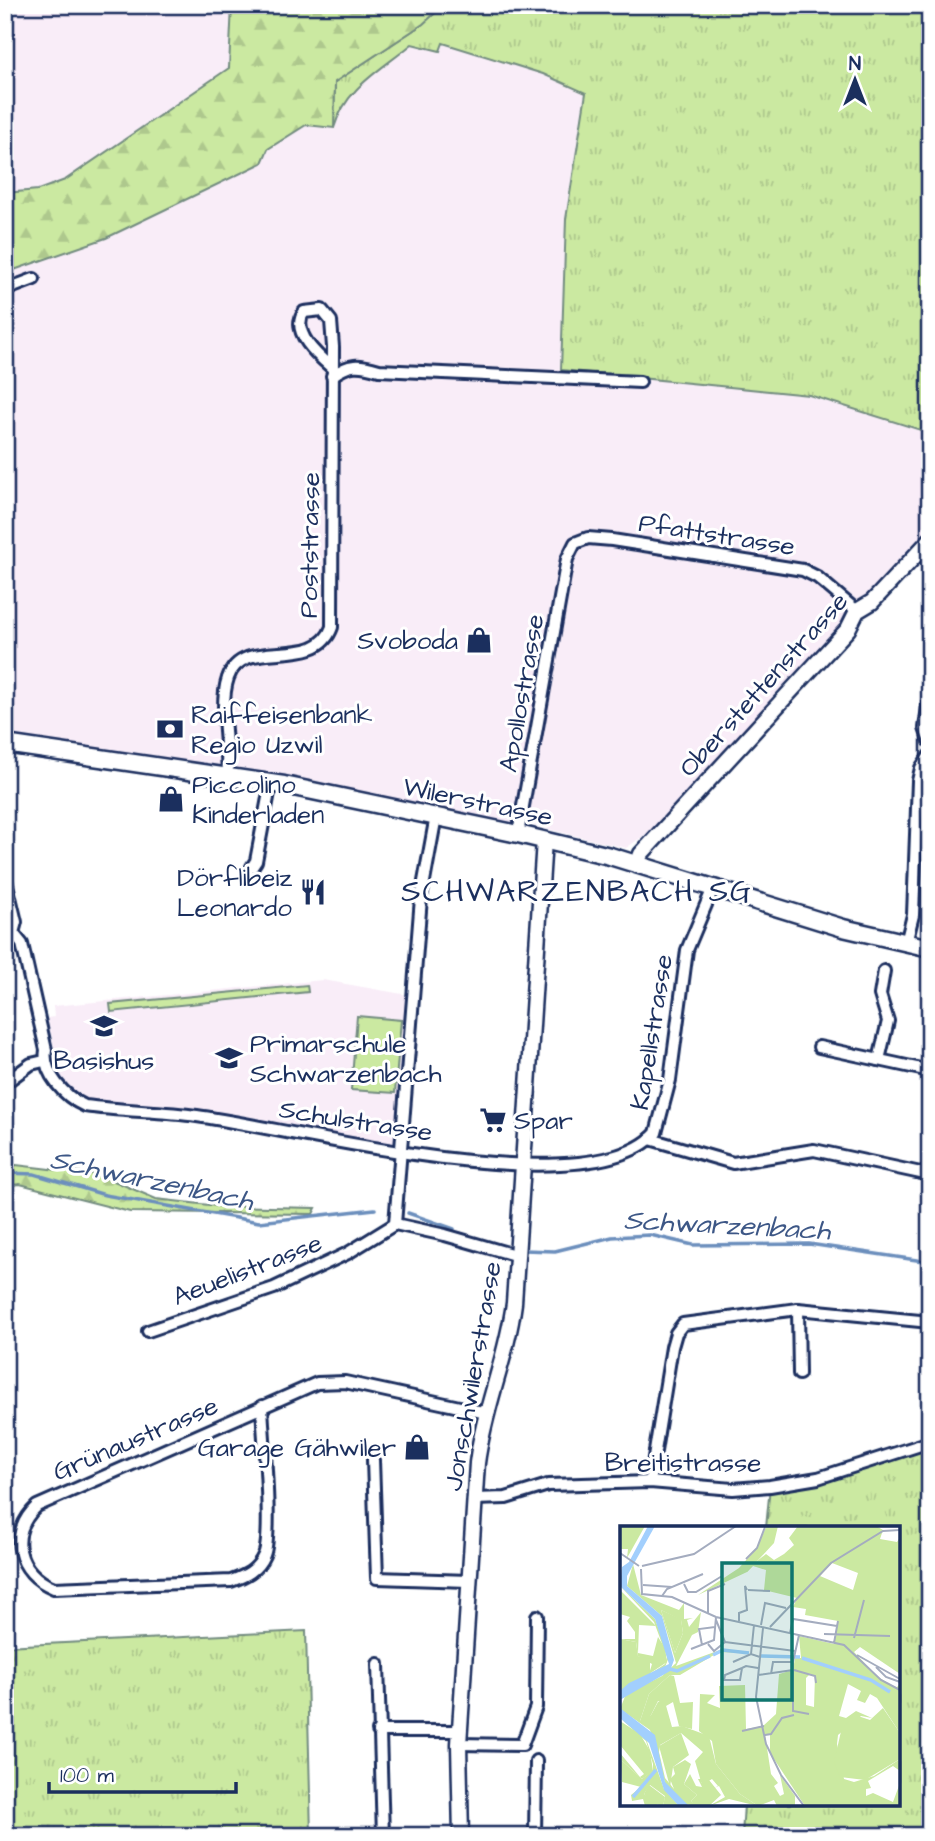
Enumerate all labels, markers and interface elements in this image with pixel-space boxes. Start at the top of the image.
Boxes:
north arrow [820,46,890,116]
text: N [849,51,861,78]
street label: Poststrasse [291,472,329,618]
street label: Pfattstrasse [636,505,797,565]
street label: Oberstettenstrasse [671,584,857,785]
street label: Apollostrasse [490,611,554,775]
place label: Svoboda [357,623,458,659]
shop icon: Svoboda [464,625,494,655]
place label: Raiffeisenbank Regio Uzwil [191,697,373,765]
bank icon: Raiffeisenbank Regio Uzwil [155,714,185,744]
place label: Piccolino Kinderladen [192,767,324,833]
street label: Wilerstrasse [400,769,556,835]
shop icon: Piccolino Kinderladen [156,784,186,814]
place label: Dörflibeiz Leonardo [177,860,292,926]
district label: SCHWARZENBACH SG [401,871,753,913]
restaurant icon: Dörflibeiz Leonardo [298,877,328,907]
street label: Kapellstrasse [622,952,682,1113]
school or university icon: Basishus [89,1011,119,1041]
place label: Primarschule Schwarzenbach [250,1026,442,1092]
place label: Basishus [54,1043,154,1079]
school or university icon: Primarschule Schwarzenbach [214,1043,244,1073]
street label: Schulstrasse [277,1091,435,1151]
place label: Spar [514,1103,573,1139]
supermarket icon: Spar [478,1105,508,1135]
water label: Schwarzenbach [47,1140,258,1221]
water label: Schwarzenbach [623,1201,832,1250]
street label: Aeuelistrasse [167,1225,327,1315]
street label: Jonschwilerstrasse [435,1259,511,1494]
street label: Grünaustrasse [47,1388,224,1490]
place label: Garage Gähwiler [198,1430,396,1468]
shop icon: Garage Gähwiler [402,1432,432,1462]
street label: Breitistrasse [605,1445,761,1481]
inset map [620,1526,900,1806]
scale bar [49,1750,236,1794]
text: 100 m [60,1761,115,1790]

